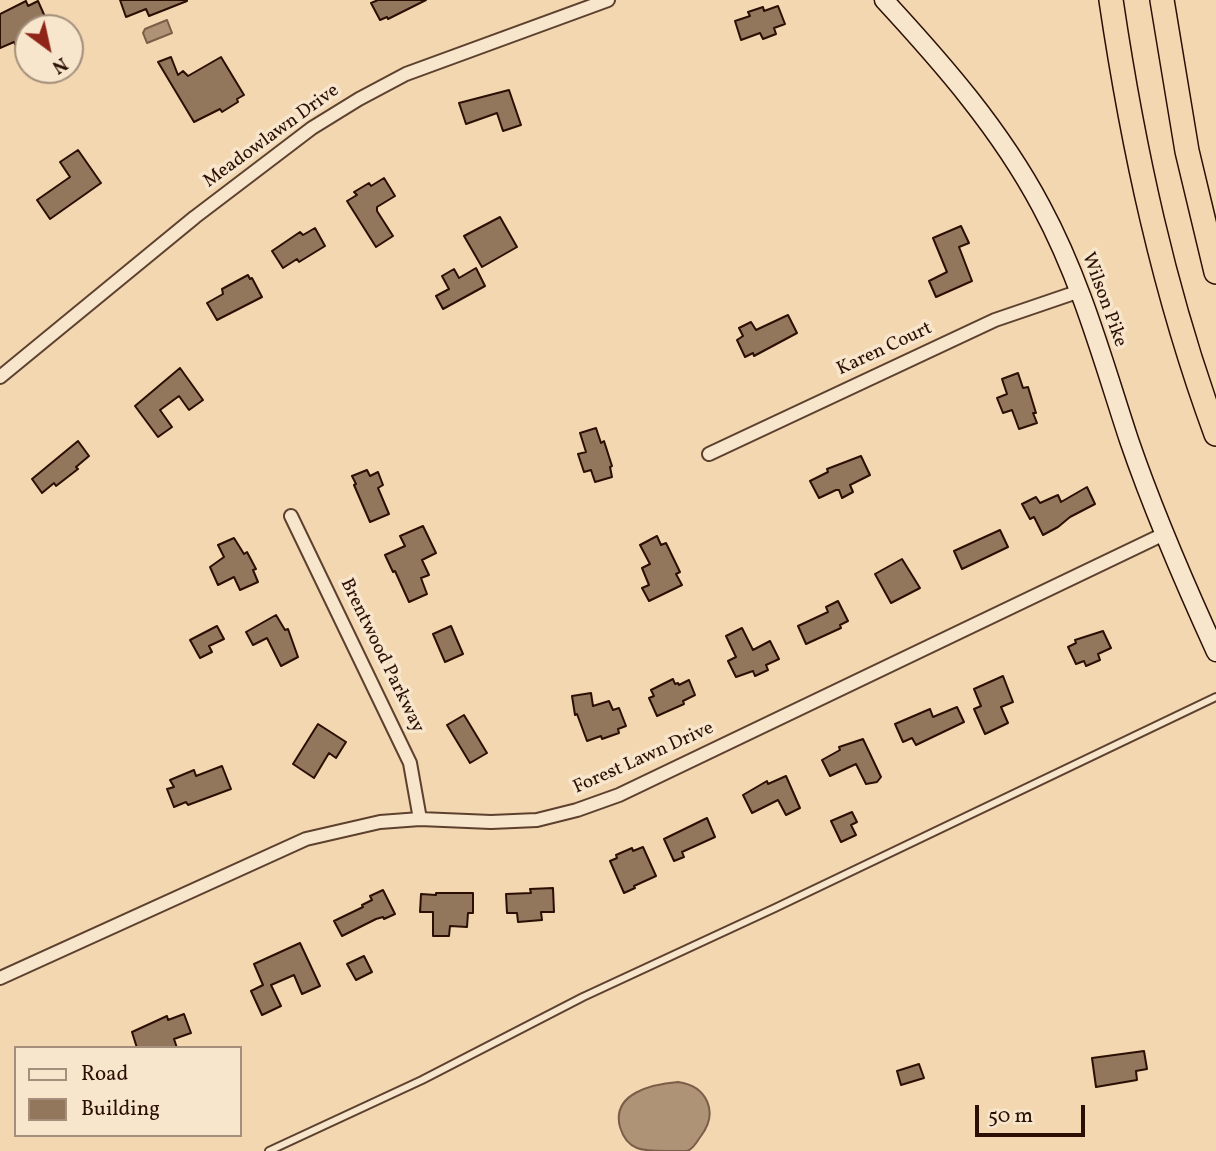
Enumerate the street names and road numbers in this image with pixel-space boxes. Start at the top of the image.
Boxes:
street label: Meadowlawn Drive [200,80,344,194]
street label: Wilson Pike [1075,250,1131,350]
street label: Karen Court [834,318,936,382]
street label: Brentwood Parkway [334,575,428,737]
street label: Forest Lawn Drive [570,718,718,800]

